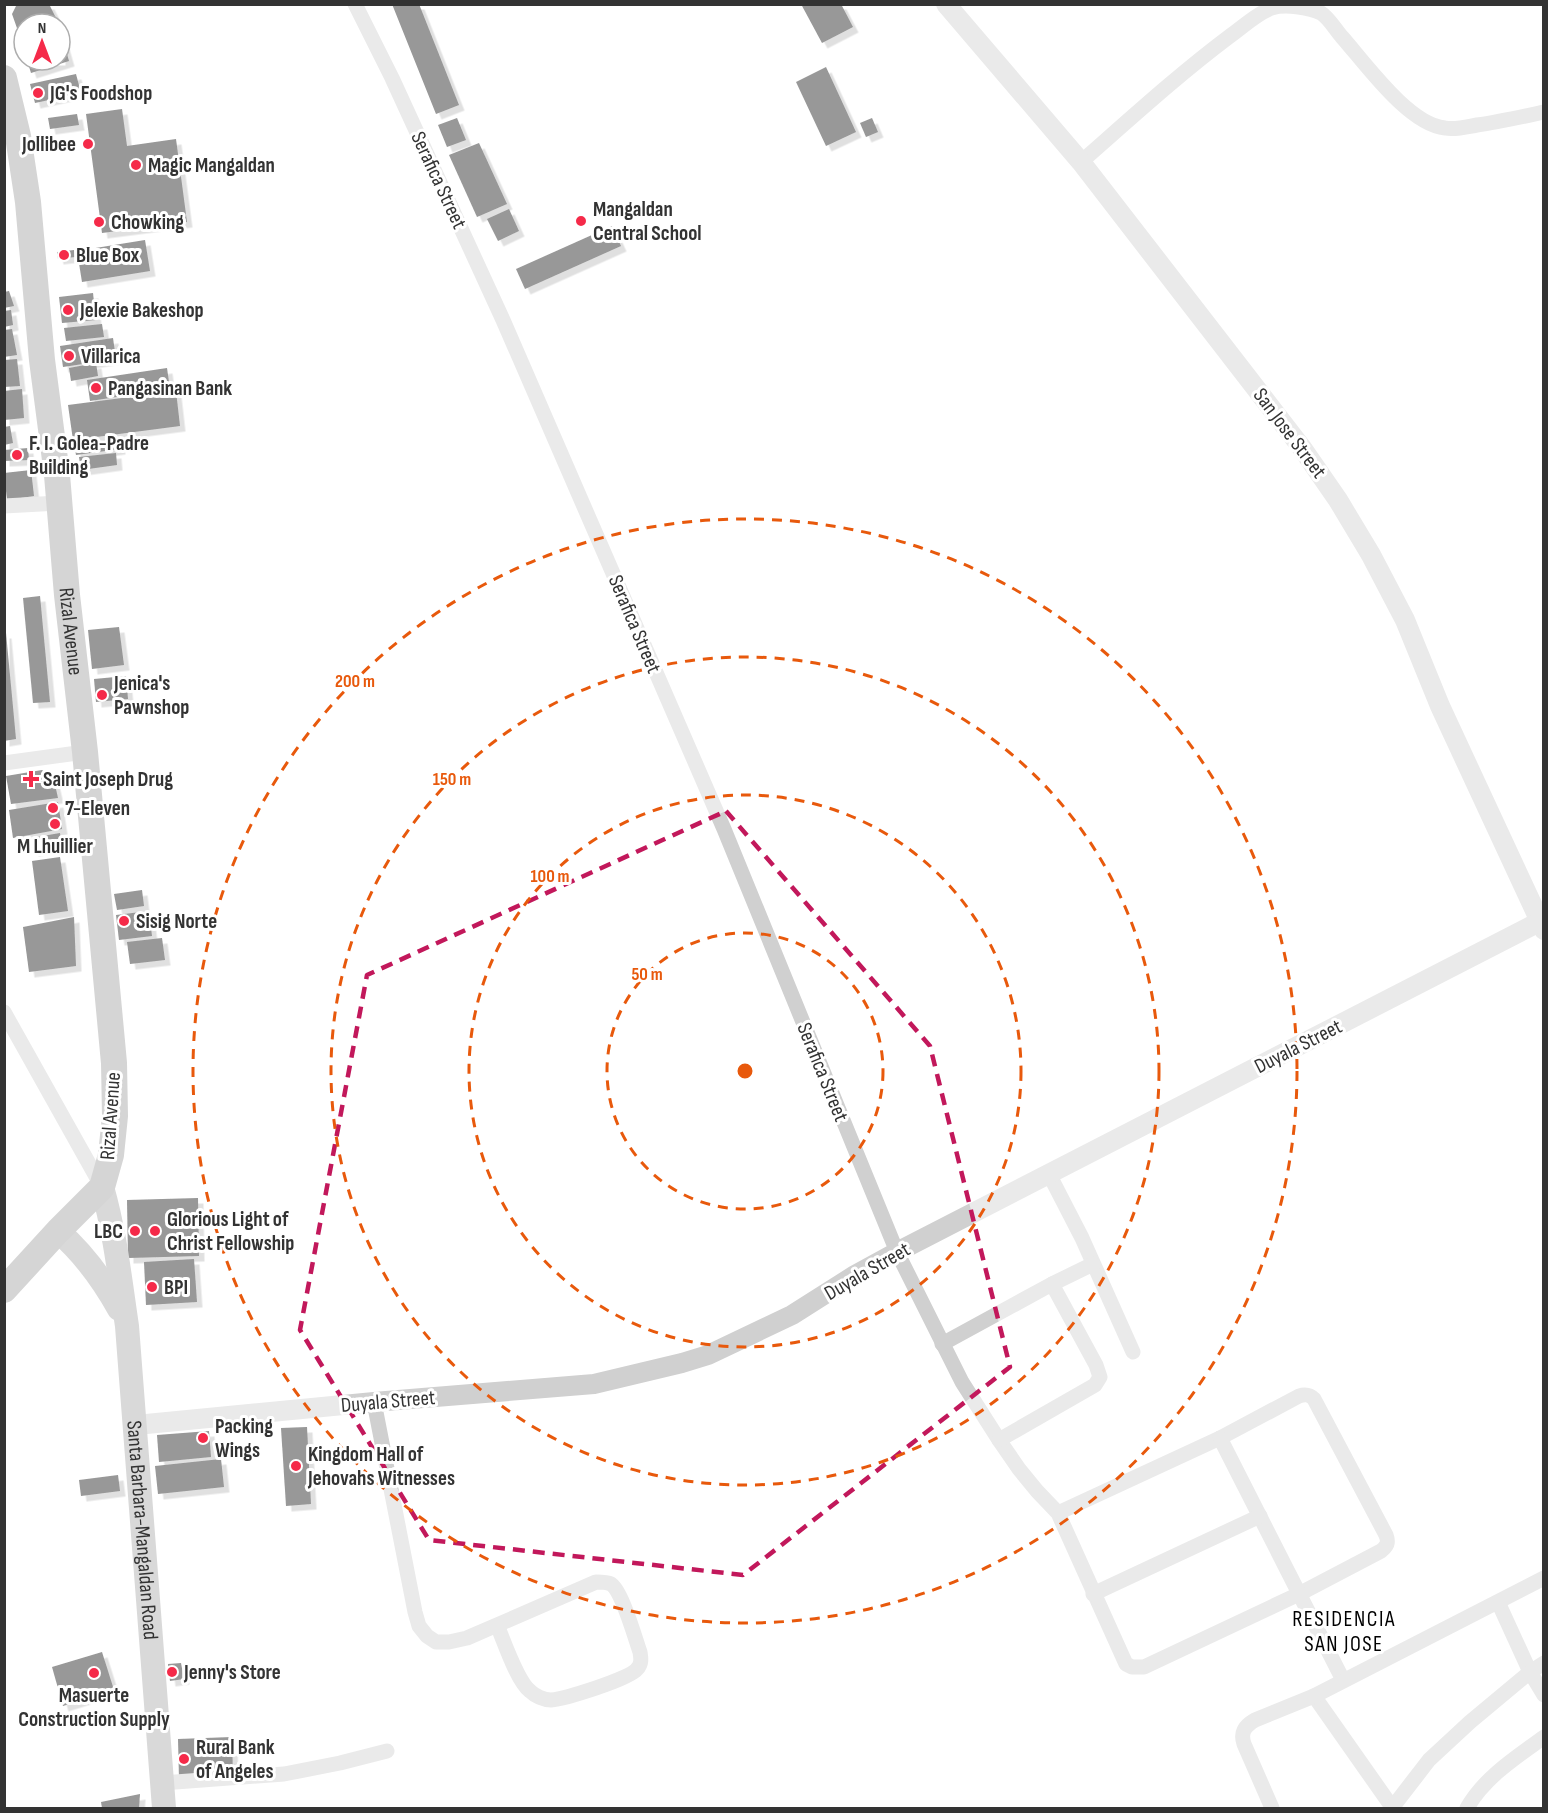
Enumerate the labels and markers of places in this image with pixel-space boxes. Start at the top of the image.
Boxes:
place label: JG's Foodshop [49,81,152,106]
marker: JG's Foodshop [31,86,45,100]
place label: Jollibee [21,132,76,157]
marker: Jollibee [81,137,95,151]
place label: Magic Mangaldan [148,153,275,178]
marker: Magic Mangaldan [129,158,143,172]
place label: Mangaldan Central School [593,197,702,246]
place label: Chowking [111,210,184,235]
marker: Mangaldan Central School [574,214,588,228]
marker: Chowking [92,215,106,229]
place label: Blue Box [76,243,140,268]
marker: Blue Box [57,248,71,262]
place label: Jelexie Bakeshop [79,298,204,323]
marker: Jelexie Bakeshop [61,303,75,317]
place label: Villarica [81,344,141,369]
marker: Villarica [62,349,76,363]
place label: Pangasinan Bank [108,376,232,401]
marker: Pangasinan Bank [89,381,103,395]
place label: F. I. Golea-Padre Building [29,431,149,480]
marker: F. I. Golea-Padre Building [10,448,24,462]
place label: Jenica's Pawnshop [113,671,189,720]
marker: Jenica's Pawnshop [95,688,109,702]
place label: Saint Joseph Drug [43,767,173,792]
marker: Saint Joseph Drug [24,772,38,786]
place label: 7-Eleven [65,796,130,821]
marker: 7-Eleven [46,801,60,815]
marker: M Lhuillier [48,817,62,831]
place label: M Lhuillier [17,834,94,859]
place label: Sisig Norte [136,909,217,934]
marker: Sisig Norte [117,914,131,928]
centre of rings [735,1061,755,1081]
place label: Glorious Light of Christ Fellowship [167,1207,294,1256]
place label: LBC [94,1219,123,1244]
marker: LBC [128,1224,142,1238]
marker: Glorious Light of Christ Fellowship [148,1224,162,1238]
place label: BPI [164,1275,188,1300]
marker: BPI [145,1280,159,1294]
place label: Packing Wings [215,1414,273,1463]
marker: Packing Wings [196,1431,210,1445]
place label: Kingdom Hall of Jehovahs Witnesses [307,1442,455,1491]
marker: Kingdom Hall of Jehovahs Witnesses [289,1459,303,1473]
place label: Jenny's Store [183,1660,281,1685]
marker: Jenny's Store [165,1665,179,1679]
marker: Masuerte Construction Supply [87,1666,101,1680]
place label: Masuerte Construction Supply [18,1683,170,1732]
place label: Rural Bank of Angeles [196,1735,275,1784]
marker: Rural Bank of Angeles [177,1752,191,1766]

